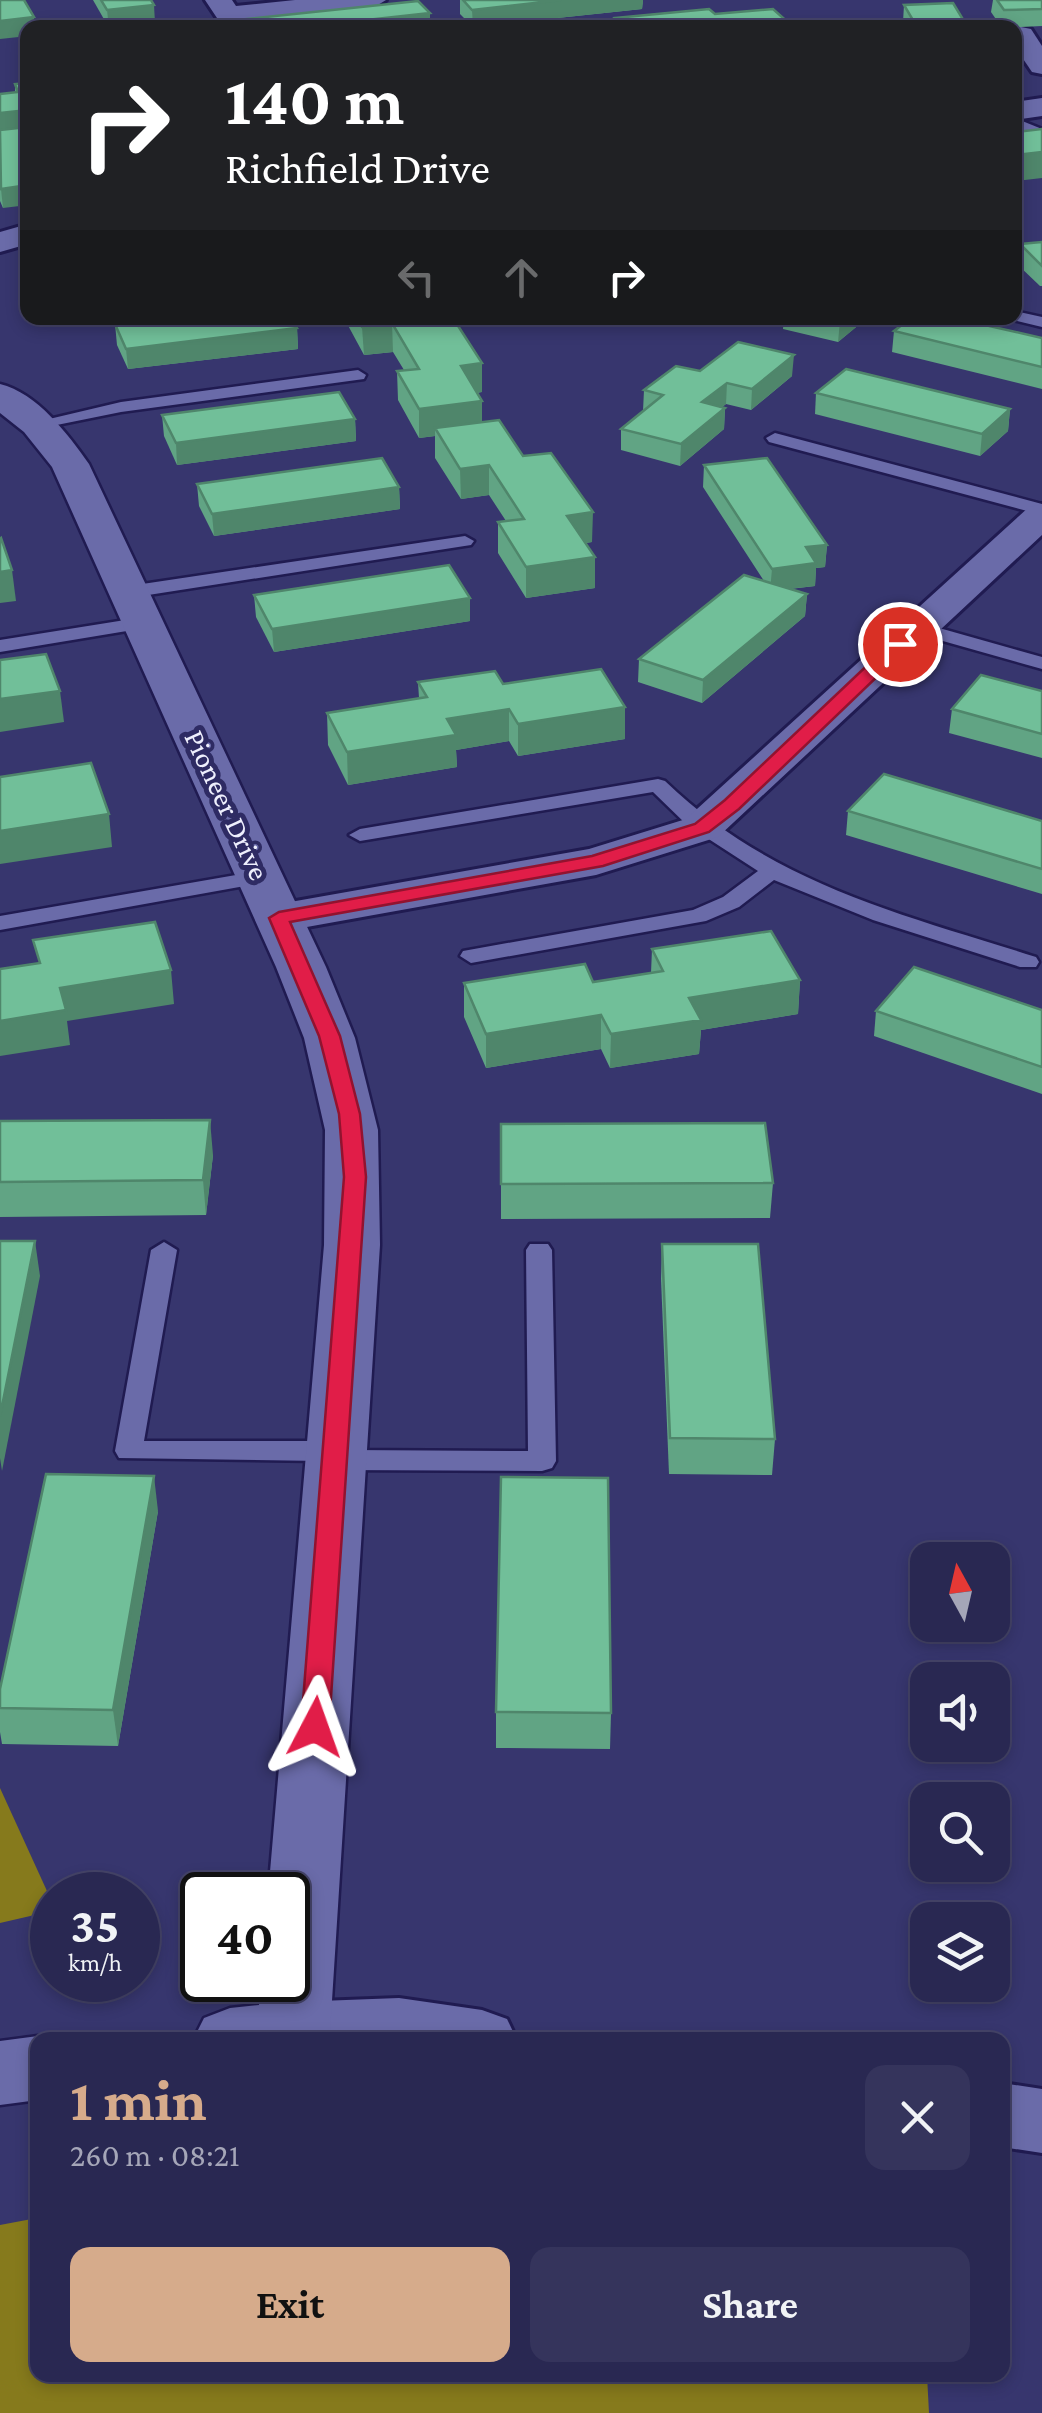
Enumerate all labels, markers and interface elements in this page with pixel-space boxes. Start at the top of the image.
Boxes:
icon: right [60,60,190,190]
text: 140 m [225,61,404,139]
text: Richfield Drive [225,143,490,193]
icon: left [389,250,444,305]
icon: ahead [494,250,549,305]
icon: right [599,250,654,305]
pin [858,602,943,687]
icon: arrive [873,617,928,672]
street label: Pioneer Drive [178,724,277,885]
north arrow [910,1542,1010,1642]
map controls [910,1542,1010,2002]
button: sound [910,1662,1010,1762]
position arrow [263,1675,367,1779]
button: search [910,1782,1010,1882]
speed limit sign: 40 [180,1872,310,2002]
text: 35 [71,1897,119,1953]
button: layers [910,1902,1010,2002]
text: km/h [68,1949,122,1976]
button: close [865,2065,970,2170]
text: 1 min [70,2066,207,2133]
text: 260 m · 08:21 [70,2137,240,2173]
button: Exit [70,2247,510,2362]
button: Share [530,2247,970,2362]

